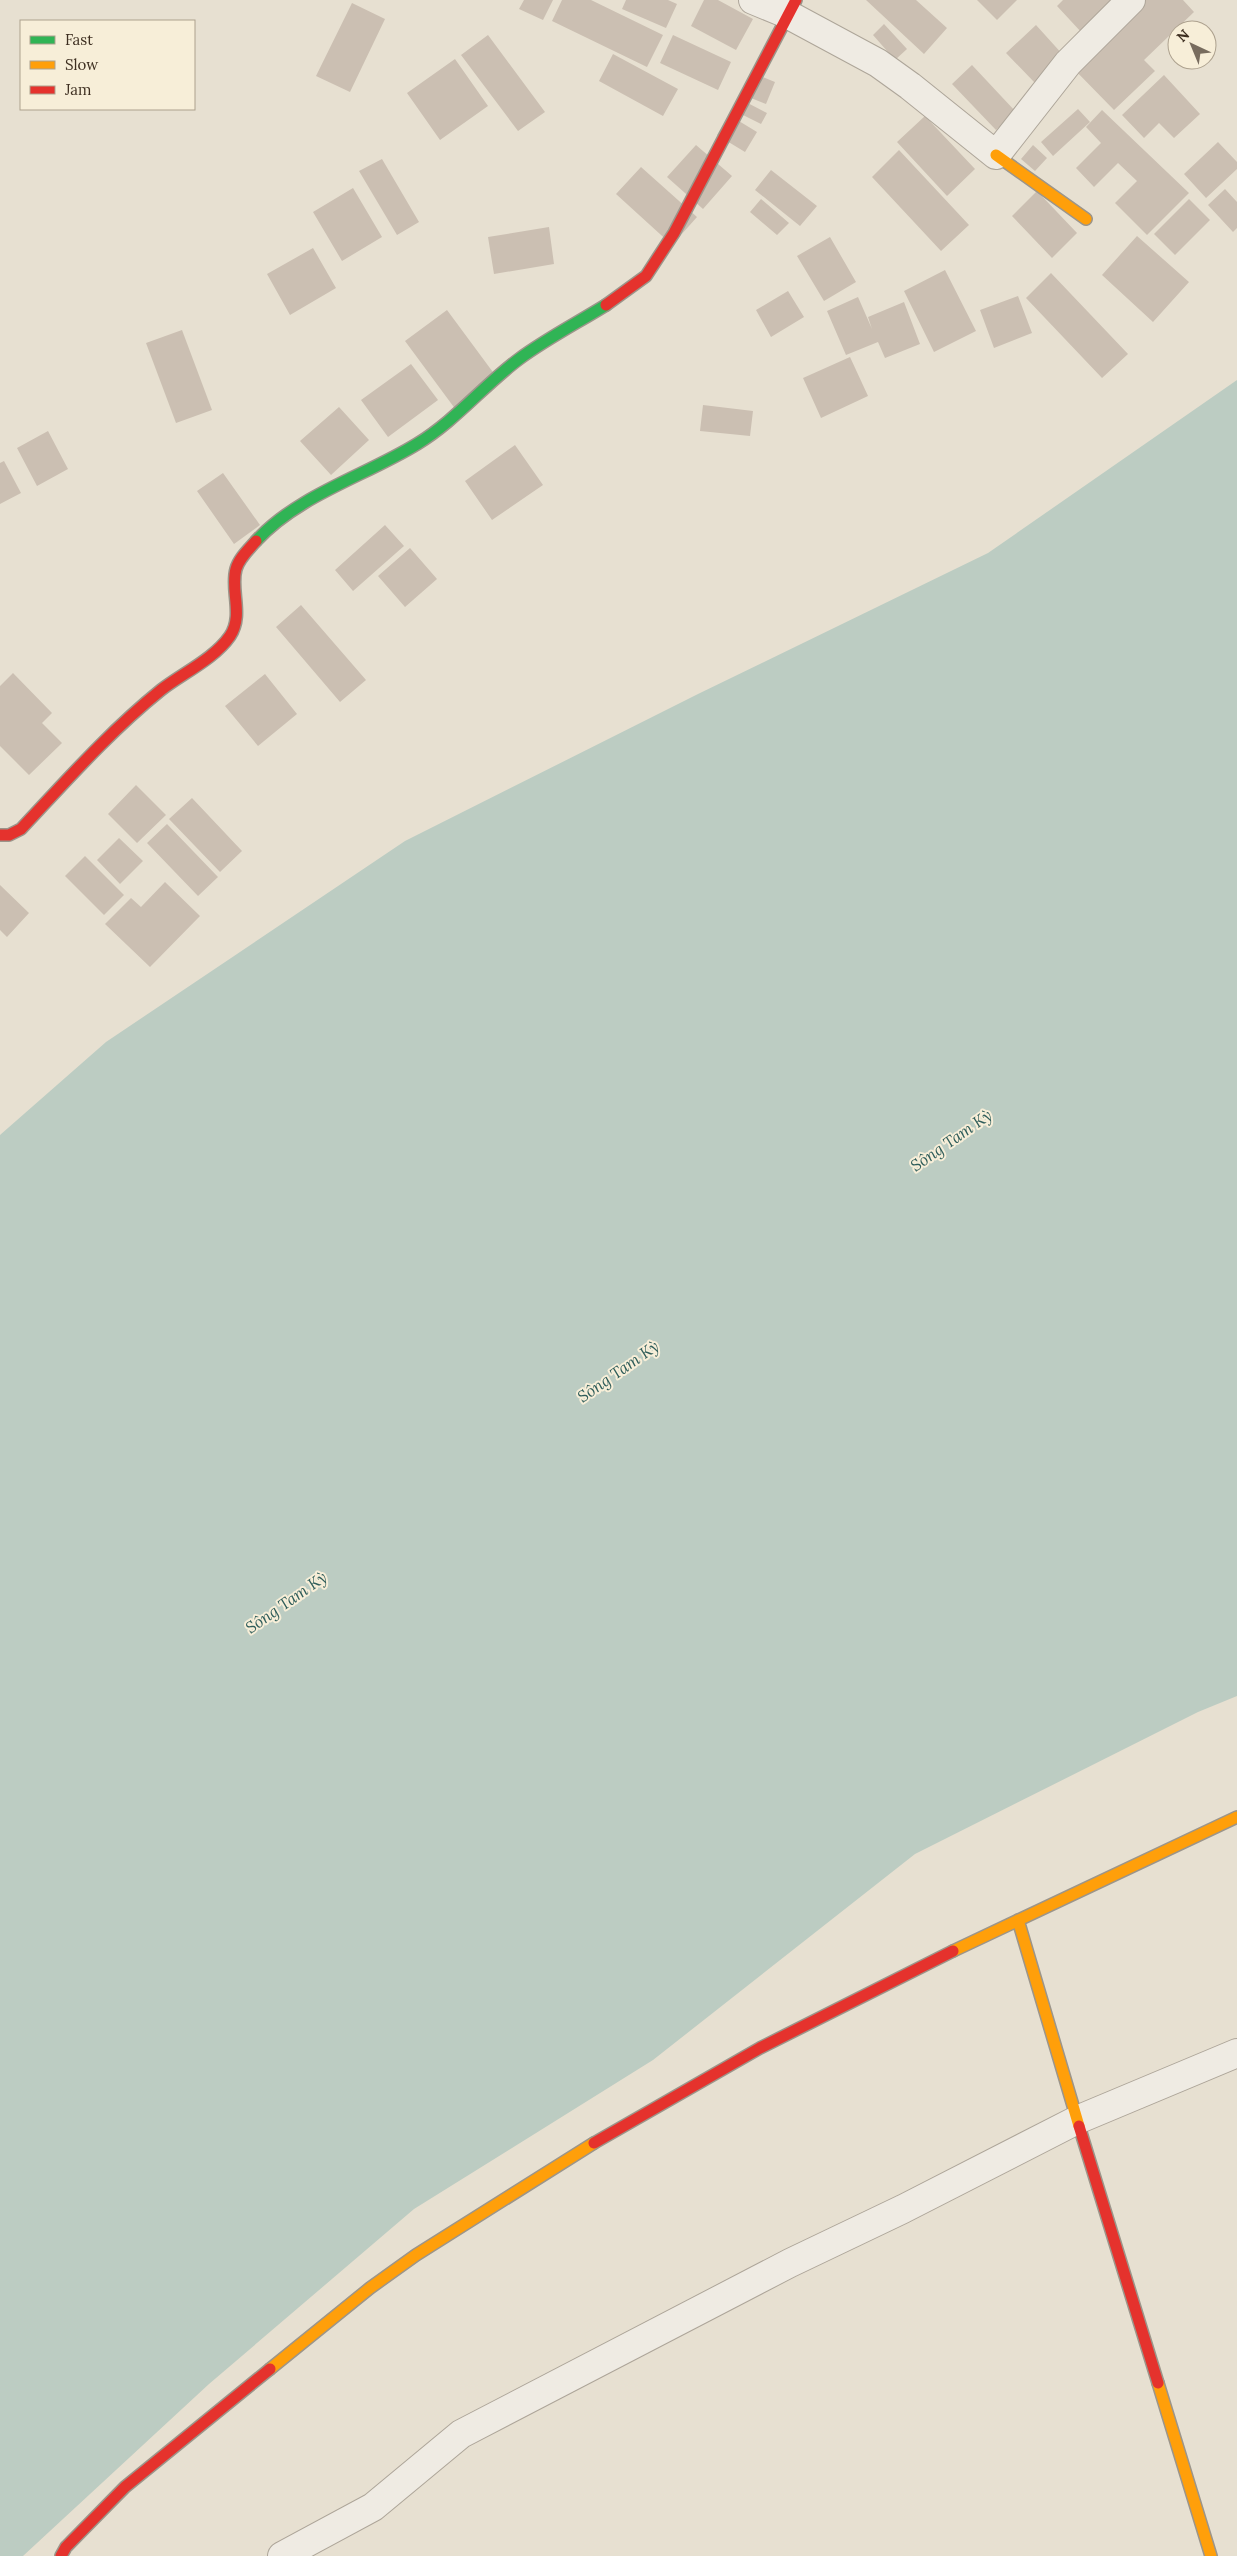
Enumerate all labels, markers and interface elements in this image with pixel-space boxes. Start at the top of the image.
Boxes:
legend [20,20,195,110]
north arrow [1167,20,1217,70]
text: N [1173,25,1193,46]
text: Fast [65,30,93,49]
text: Slow [65,55,98,74]
text: Jam [64,80,92,99]
water label: Sông Tam Kỳ [906,1105,996,1175]
water label: Sông Tam Kỳ [573,1336,663,1406]
water label: Sông Tam Kỳ [241,1567,331,1637]

